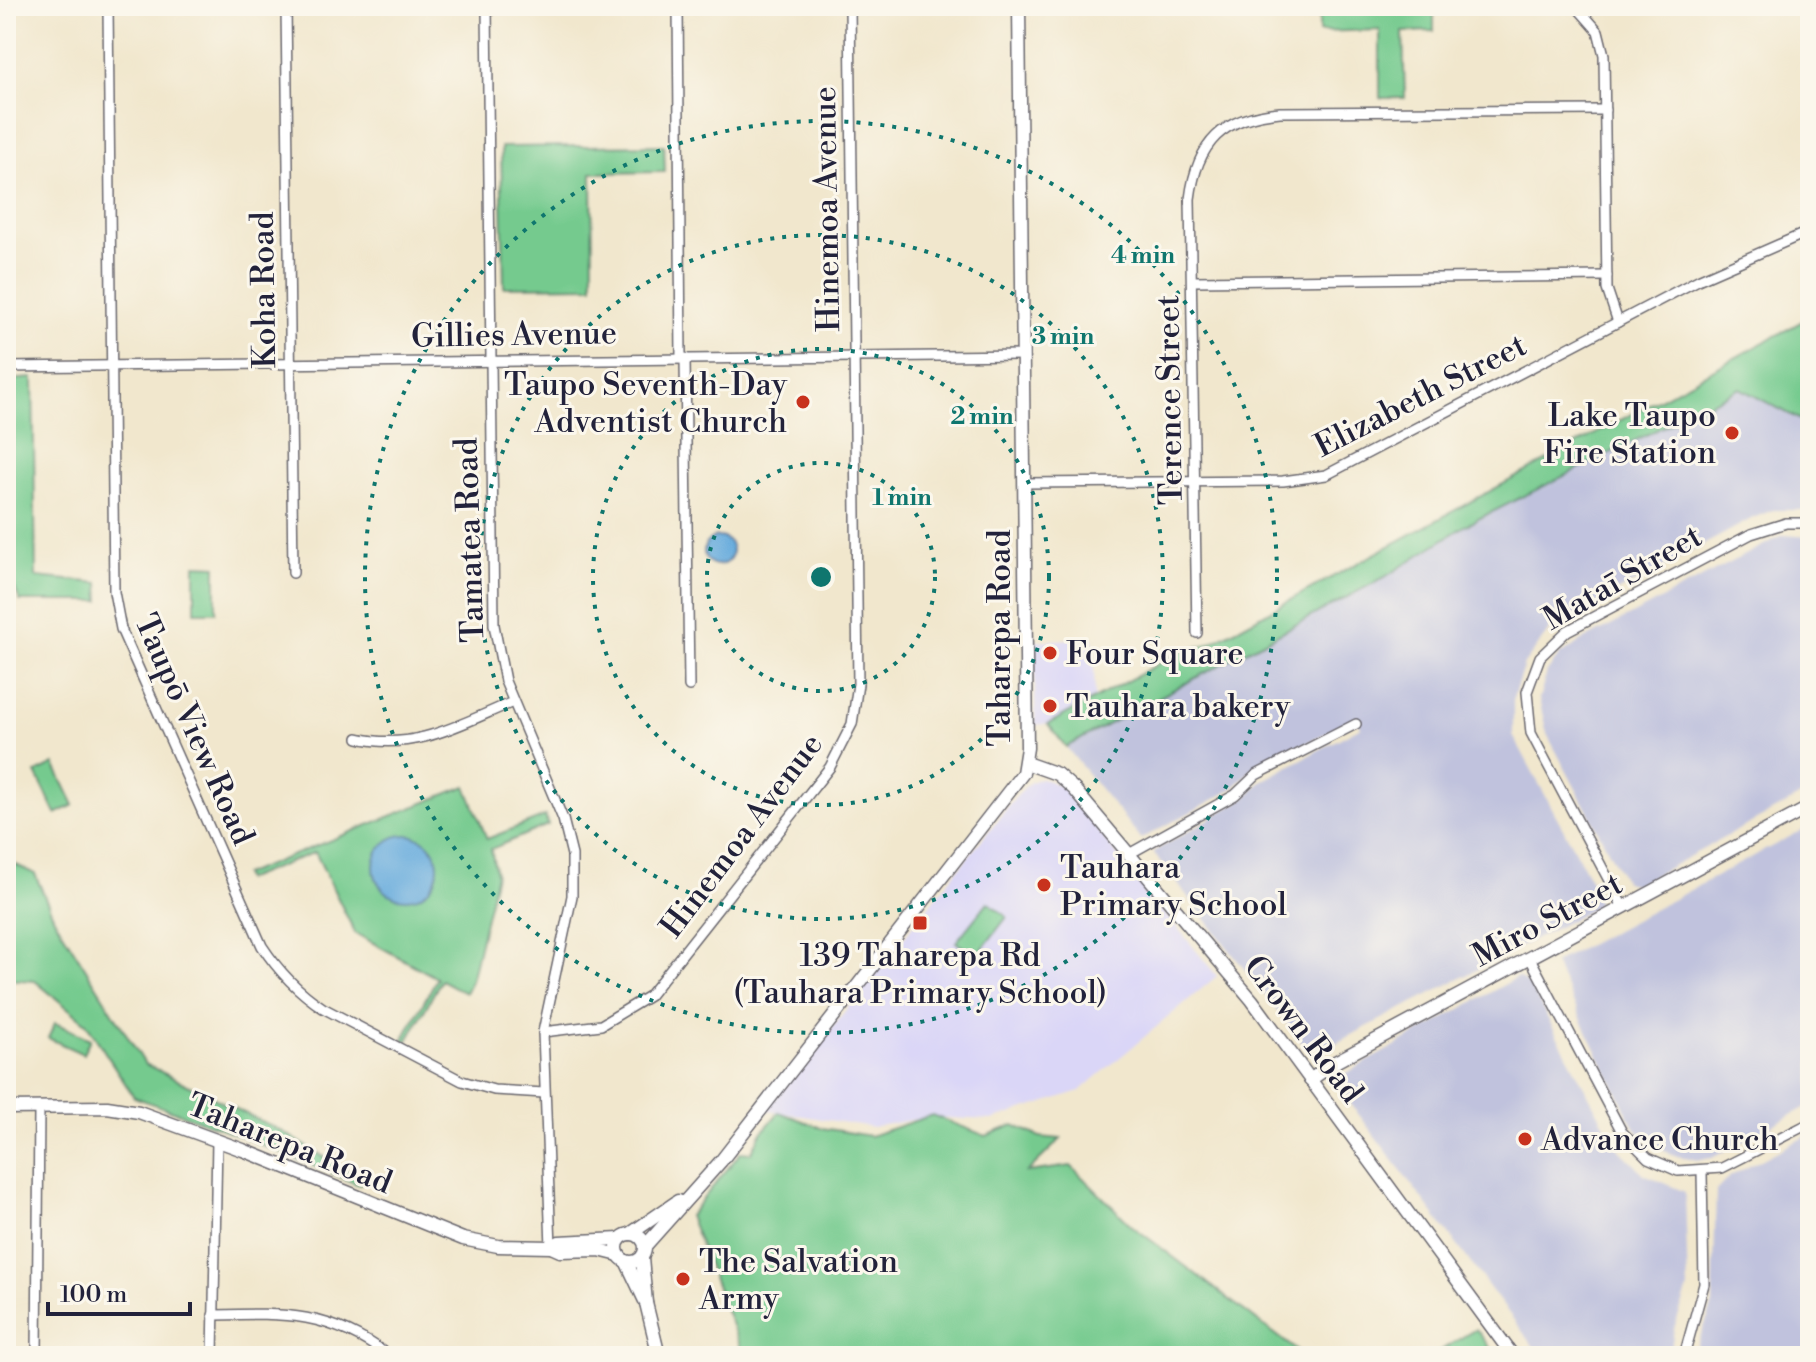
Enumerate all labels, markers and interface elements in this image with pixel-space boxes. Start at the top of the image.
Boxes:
street label: Hinemoa Avenue [805,86,849,332]
street label: Koha Road [243,211,285,369]
text: 4 min [1111,241,1175,271]
street label: Terence Street [1148,294,1192,506]
street label: Gillies Avenue [411,313,617,357]
text: 3 min [1032,322,1095,352]
street label: Elizabeth Street [1308,325,1533,466]
place label: Taupo Seventh-Day Adventist Church [504,365,787,442]
marker: Taupo Seventh-Day Adventist Church [794,393,812,411]
place label: Lake Taupo Fire Station [1543,396,1716,473]
text: 2 min [950,402,1014,432]
marker: Lake Taupo Fire Station [1723,424,1741,442]
street label: Tamatea Road [446,437,494,643]
text: 1 min [872,483,932,513]
street label: Mataī Street [1536,516,1709,639]
street label: Taharepa Road [980,529,1020,747]
centre of rings [807,563,835,591]
street label: Taupō View Road [125,608,263,851]
place label: Four Square [1066,634,1244,674]
marker: Four Square [1041,644,1059,662]
place label: Tauhara bakery [1066,687,1291,727]
marker: Tauhara bakery [1041,697,1059,715]
street label: Hinemoa Avenue [652,725,832,946]
place label: Tauhara Primary School [1060,848,1288,925]
street label: Miro Street [1466,864,1629,976]
marker: Tauhara Primary School [1035,876,1053,894]
marker: 139 Taharepa Rd (Tauhara Primary School) [911,914,929,932]
place label: 139 Taharepa Rd (Tauhara Primary School) [733,936,1107,1013]
street label: Crown Road [1235,948,1372,1111]
street label: Taharepa Road [181,1085,398,1203]
place label: Advance Church [1540,1120,1779,1160]
marker: Advance Church [1516,1130,1534,1148]
place label: The Salvation Army [698,1242,898,1319]
scale bar [48,1266,190,1316]
marker: The Salvation Army [674,1270,692,1288]
text: 100 m [60,1280,127,1310]

